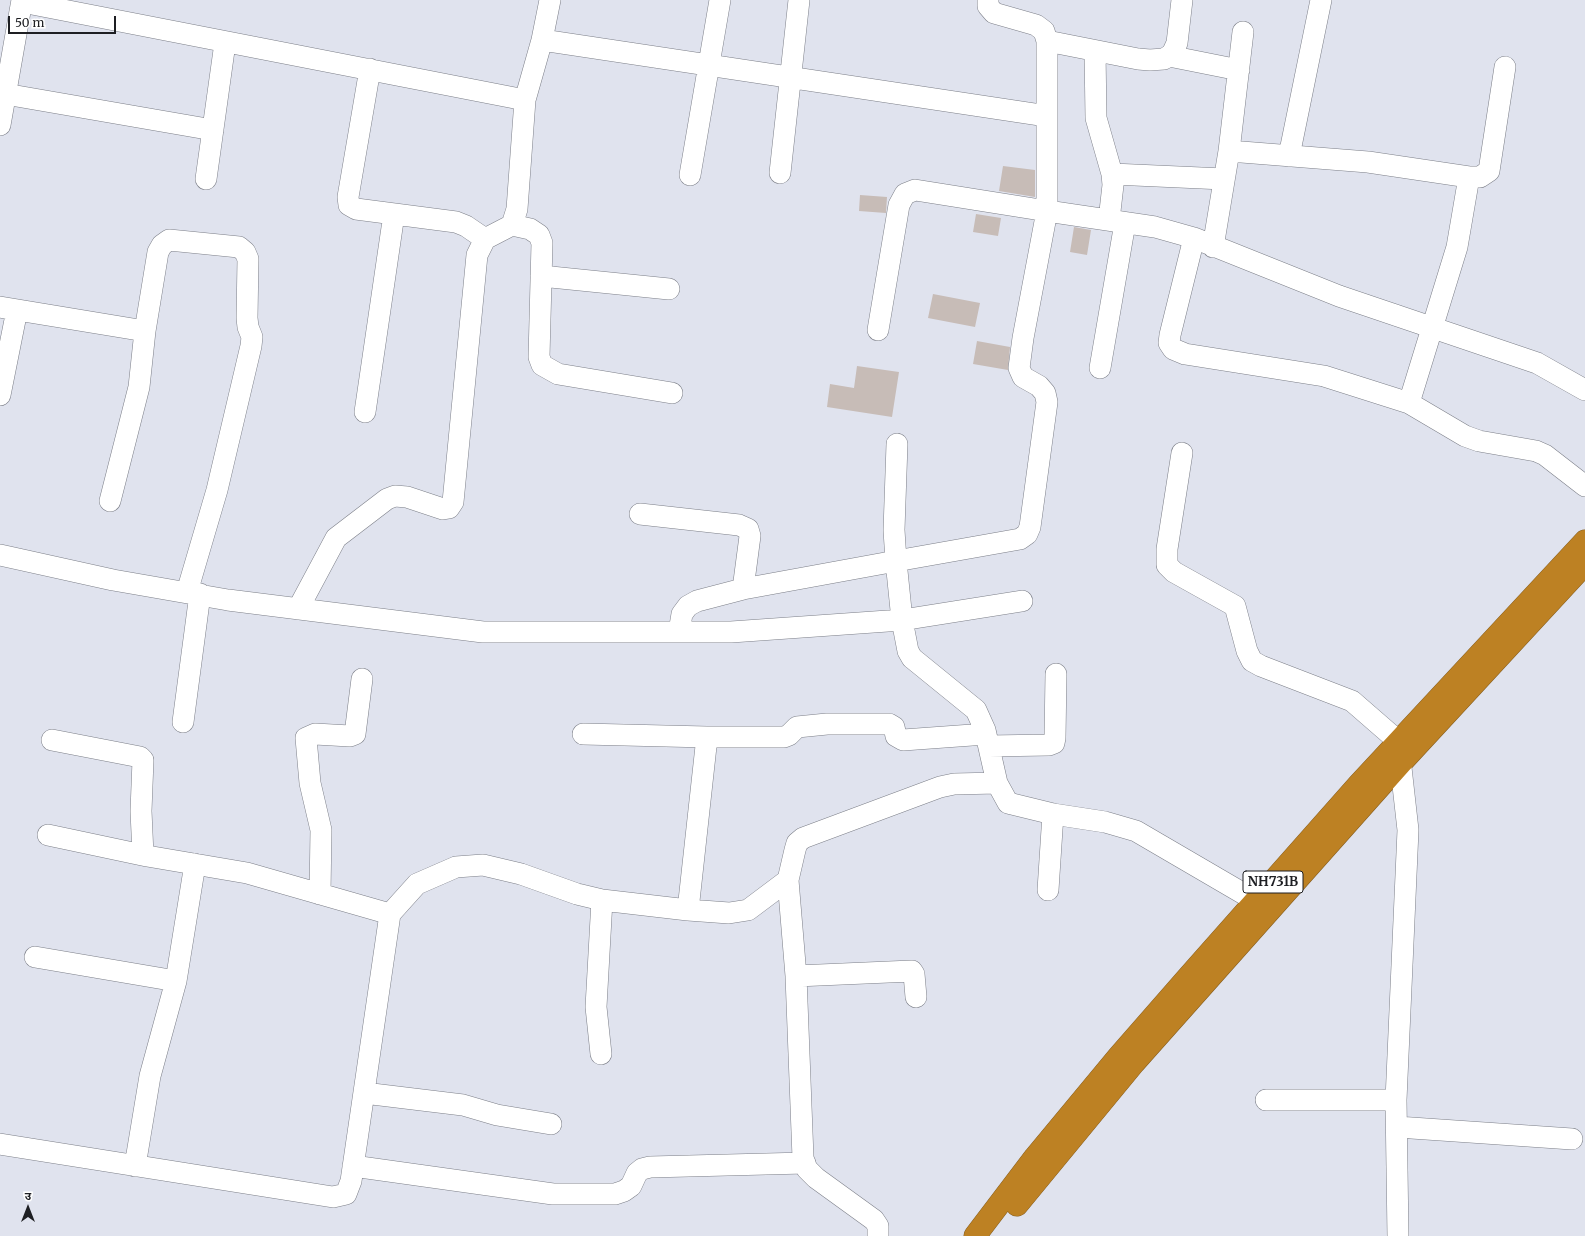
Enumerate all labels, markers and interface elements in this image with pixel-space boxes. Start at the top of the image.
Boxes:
scale bar [10,8,118,34]
text: 50 m [15,15,44,30]
road number: NH731B [1243,871,1303,893]
north arrow [8,1188,48,1228]
text: उ [25,1189,31,1203]

